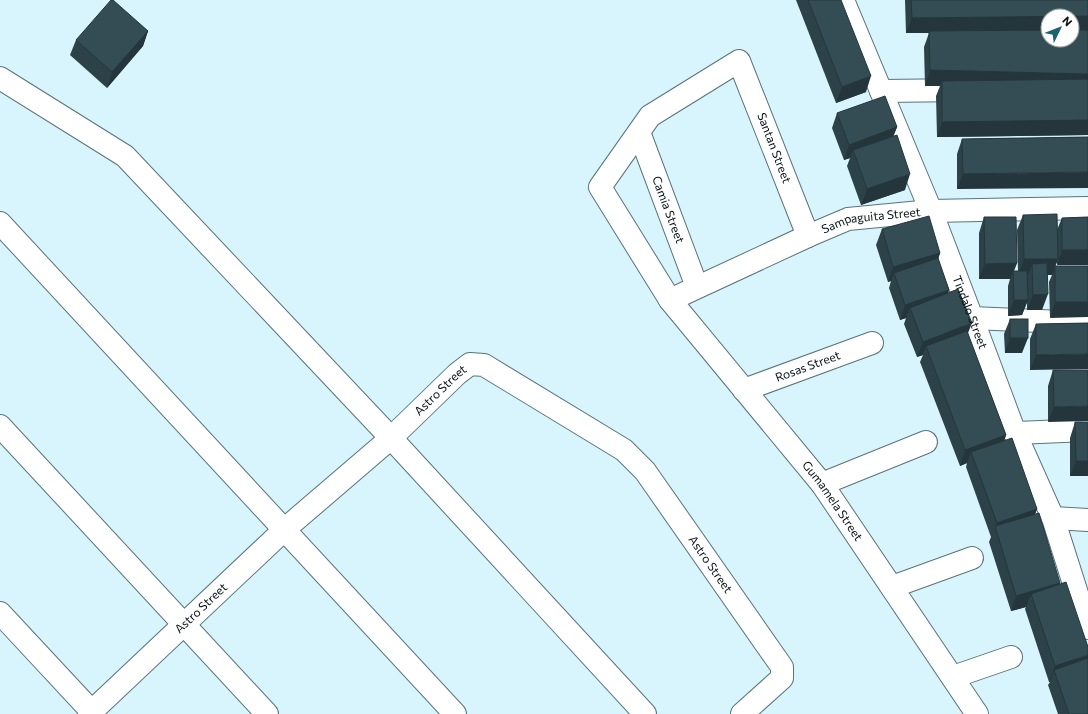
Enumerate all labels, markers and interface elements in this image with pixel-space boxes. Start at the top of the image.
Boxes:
north arrow [1040,8,1080,48]
text: N [1060,13,1075,28]
street label: Santan Street [755,110,795,185]
street label: Camia Street [650,174,688,245]
street label: Sampaguita Street [819,204,921,236]
street label: Tindalo Street [950,273,991,351]
street label: Rosas Street [773,347,842,384]
street label: Astro Street [411,361,469,418]
street label: Gumamela Street [800,458,866,543]
street label: Astro Street [686,532,736,595]
street label: Astro Street [171,580,229,636]

